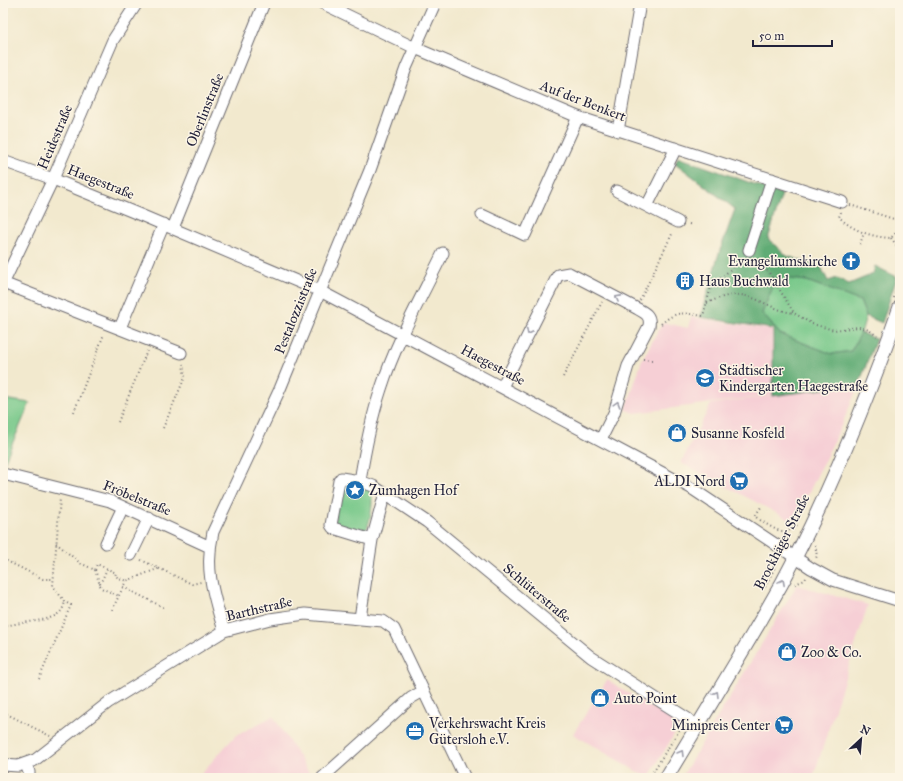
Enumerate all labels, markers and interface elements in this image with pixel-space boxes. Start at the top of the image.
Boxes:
scale bar [753,22,832,48]
text: 50 m [759,29,784,43]
street label: Oberlinstraße [183,71,228,149]
street label: Auf der Benkert [537,76,628,125]
street label: Heidestraße [34,102,76,172]
street label: Haegestraße [65,161,137,203]
church icon: Evangeliumskirche [840,250,862,272]
place label: Evangeliumskirche [728,253,837,270]
street label: Pestalozzistraße [271,265,321,357]
building icon: Haus Buchwald [674,270,696,292]
place label: Haus Buchwald [699,273,789,290]
one-way arrow [615,296,622,303]
one-way arrow [527,328,534,335]
street label: Haegestraße [458,341,528,389]
place label: Städtischer Kindergarten Haegestraße [719,362,868,395]
school or university icon: Städtischer Kindergarten Haegestraße [694,367,716,389]
one-way arrow [612,400,621,407]
shop icon: Susanne Kosfeld [666,422,688,444]
place label: Susanne Kosfeld [691,425,785,442]
supermarket icon: ALDI Nord [728,470,750,492]
place label: ALDI Nord [653,473,725,490]
street label: Fröbelstraße [100,477,174,519]
place icon: Zumhagen Hof [344,479,366,501]
place label: Zumhagen Hof [369,482,460,499]
street label: Brockhäger Straße [750,491,814,593]
street label: Schlüterstraße [500,560,574,626]
one-way arrow [777,579,784,586]
street label: Barthstraße [224,593,294,625]
shop icon: Zoo & Co. [776,641,798,663]
place label: Zoo & Co. [801,644,862,661]
shop icon: Auto Point [589,687,611,709]
place label: Auto Point [613,690,677,707]
one-way arrow [712,691,719,698]
supermarket icon: Minipreis Center [773,714,795,736]
place label: Verkehrswacht Kreis Gütersloh e.V. [428,715,546,748]
place label: Minipreis Center [671,717,771,734]
north arrow [841,719,881,759]
office icon: Verkehrswacht Kreis Gütersloh e.V. [404,720,426,742]
text: N [858,723,873,739]
one-way arrow [676,750,684,757]

